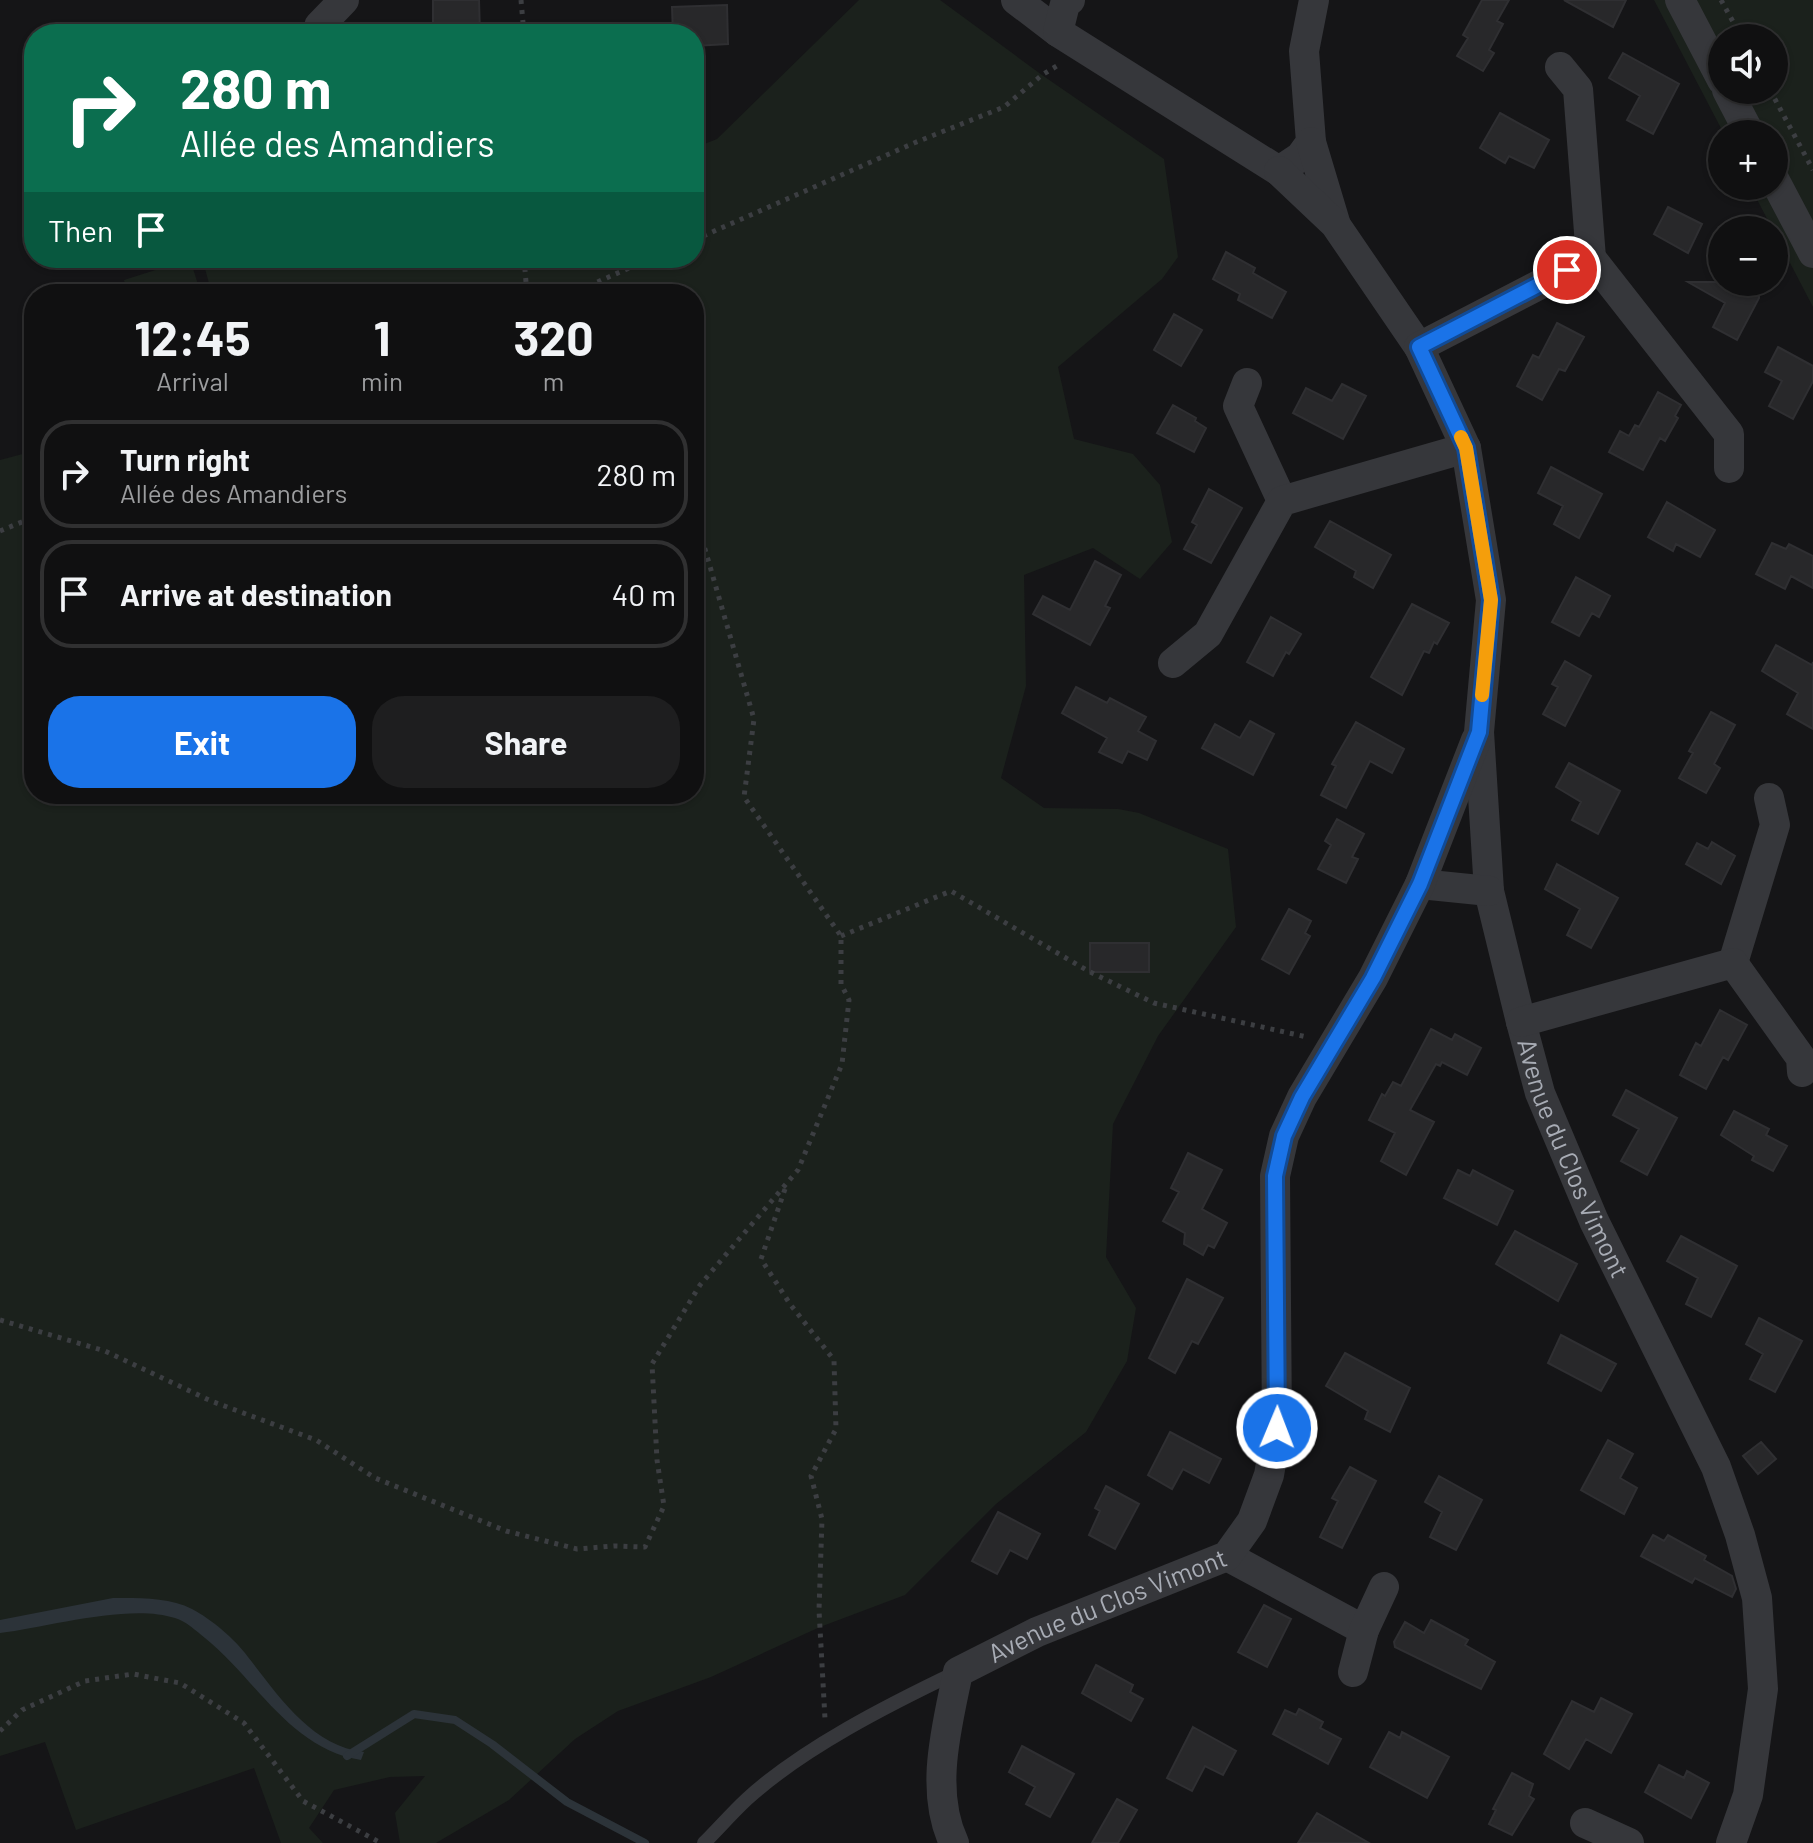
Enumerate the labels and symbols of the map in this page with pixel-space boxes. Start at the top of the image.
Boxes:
pin [1533,236,1601,304]
street label: Avenue du Clos Vimont [1512,1035,1636,1282]
position arrow [1235,1386,1319,1470]
street label: Avenue du Clos Vimont [982,1541,1231,1668]

